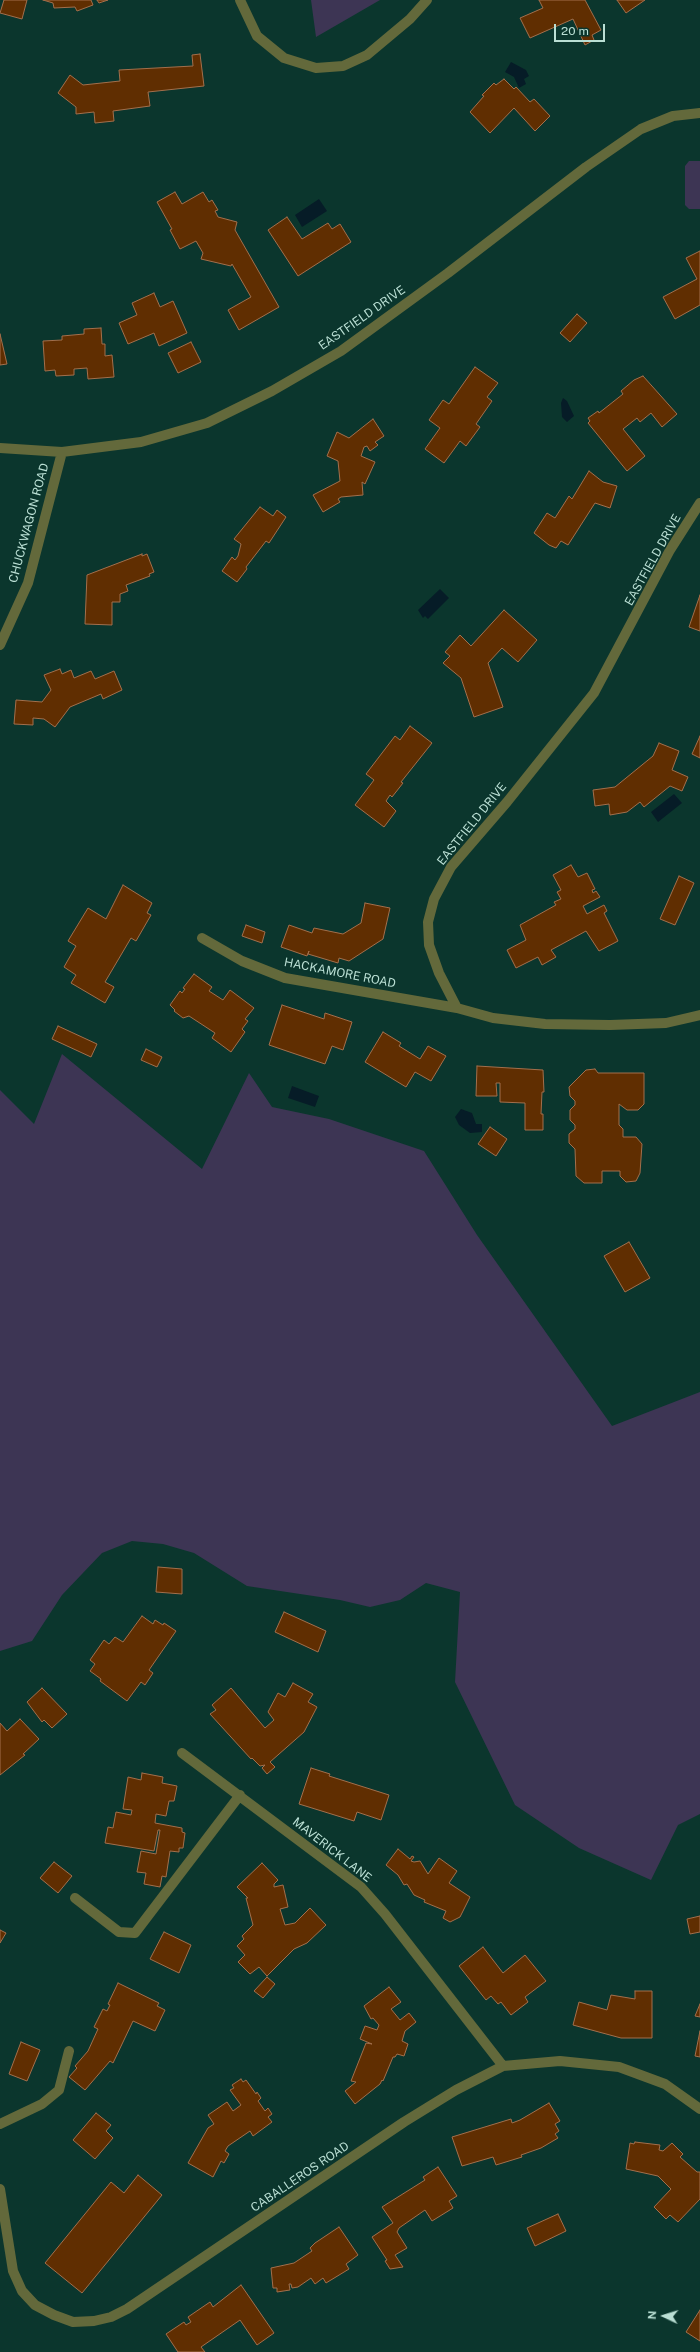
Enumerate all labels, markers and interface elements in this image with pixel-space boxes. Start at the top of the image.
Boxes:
scale bar [556,16,607,42]
text: 20 m [561,24,589,38]
street label: EASTFIELD DRIVE [316,283,408,353]
street label: CHUCKWAGON ROAD [6,462,52,584]
street label: EASTFIELD DRIVE [622,512,684,608]
street label: EASTFIELD DRIVE [434,780,510,868]
street label: HACKAMORE ROAD [283,955,397,991]
street label: MAVERICK LANE [290,1815,374,1885]
street label: CABALLEROS ROAD [248,2139,352,2215]
north arrow [644,2296,684,2336]
text: N [646,2310,658,2320]

